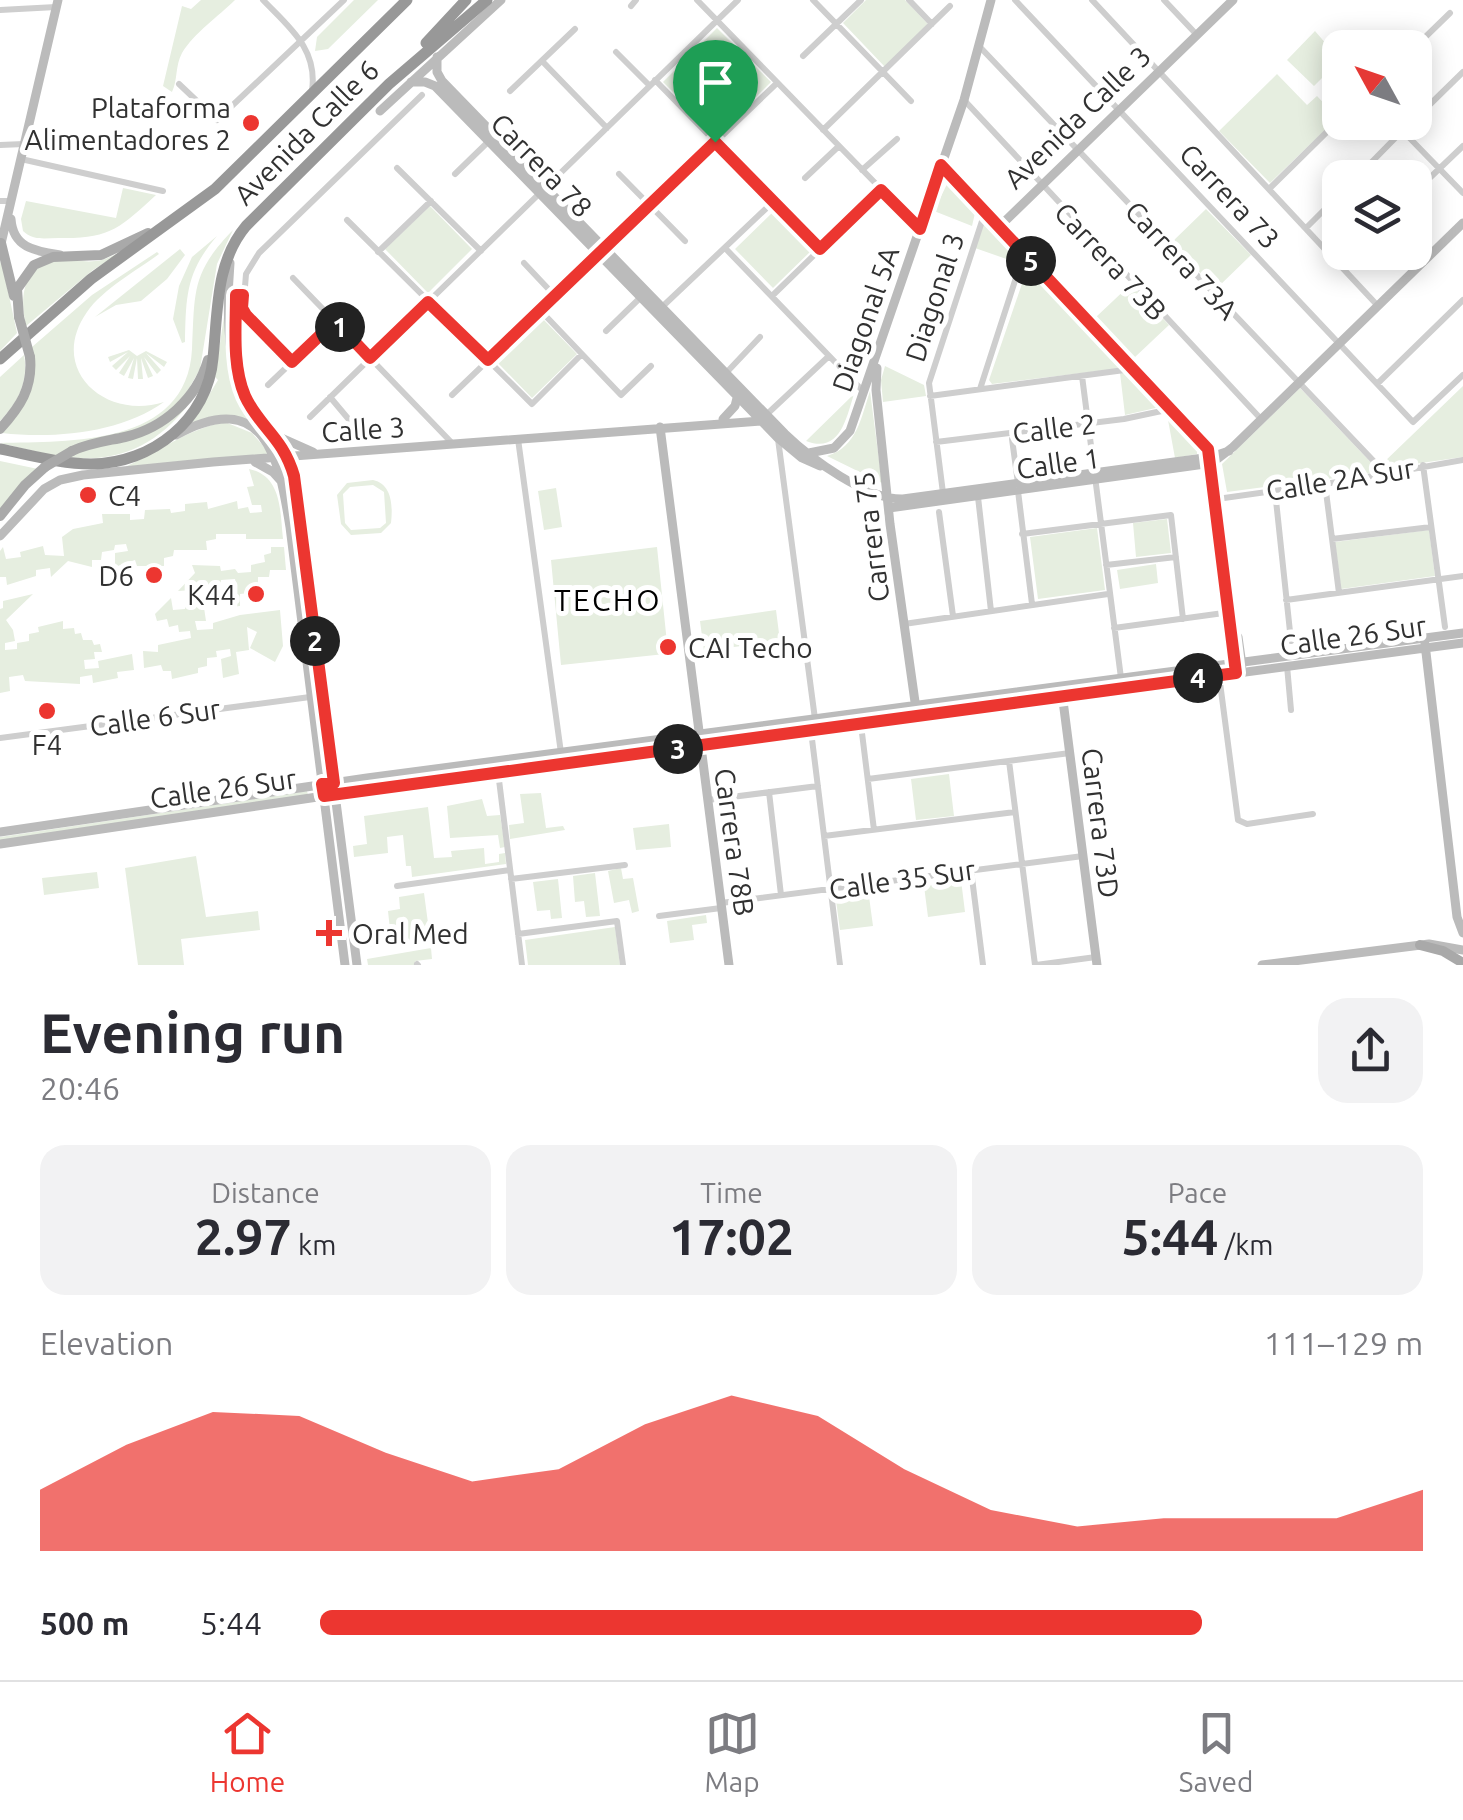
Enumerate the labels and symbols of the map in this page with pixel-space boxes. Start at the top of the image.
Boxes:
north arrow [1322,30,1432,140]
pin [673,40,758,143]
street label: Avenida Calle 3 [998,40,1156,194]
street label: Avenida Calle 6 [228,54,384,210]
place label: Plataforma Alimentadores 2 [25,92,231,155]
street label: Carrera 78 [485,107,599,223]
marker: Plataforma Alimentadores 2 [240,112,262,134]
street label: Carrera 73 [1174,137,1286,255]
street label: Carrera 73A [1120,195,1244,325]
street label: Carrera 73B [1049,196,1173,326]
street label: Diagonal 3 [899,229,969,365]
pin: 5 [1006,236,1056,286]
street label: Diagonal 5A [826,242,904,396]
pin: 1 [315,302,365,352]
street label: Calle 2 [1010,408,1098,448]
street label: Calle 3 [320,411,406,447]
street label: Calle 1 [1014,442,1102,484]
street label: Calle 2A Sur [1264,452,1417,506]
street label: Carrera 75 [848,470,894,604]
place label: C4 [108,480,141,511]
marker: C4 [77,484,99,506]
place label: D6 [98,560,134,591]
marker: D6 [143,564,165,586]
place label: K44 [187,579,236,610]
marker: K44 [245,583,267,605]
district label: TECHO [554,583,662,617]
street label: Calle 26 Sur [1278,609,1429,661]
pin: 2 [290,616,340,666]
place label: CAI Techo [688,632,813,663]
marker: CAI Techo [657,636,679,658]
pin: 4 [1173,653,1223,703]
street label: Calle 6 Sur [88,692,223,742]
marker: F4 [36,700,58,722]
pin: 3 [653,724,703,774]
place label: F4 [32,729,62,760]
street label: Carrera 73D [1076,746,1126,900]
street label: Calle 26 Sur [148,762,299,814]
street label: Carrera 78B [709,766,761,918]
street label: Calle 35 Sur [827,853,978,905]
place label: Oral Med [352,918,469,949]
marker: Oral Med [316,920,342,946]

